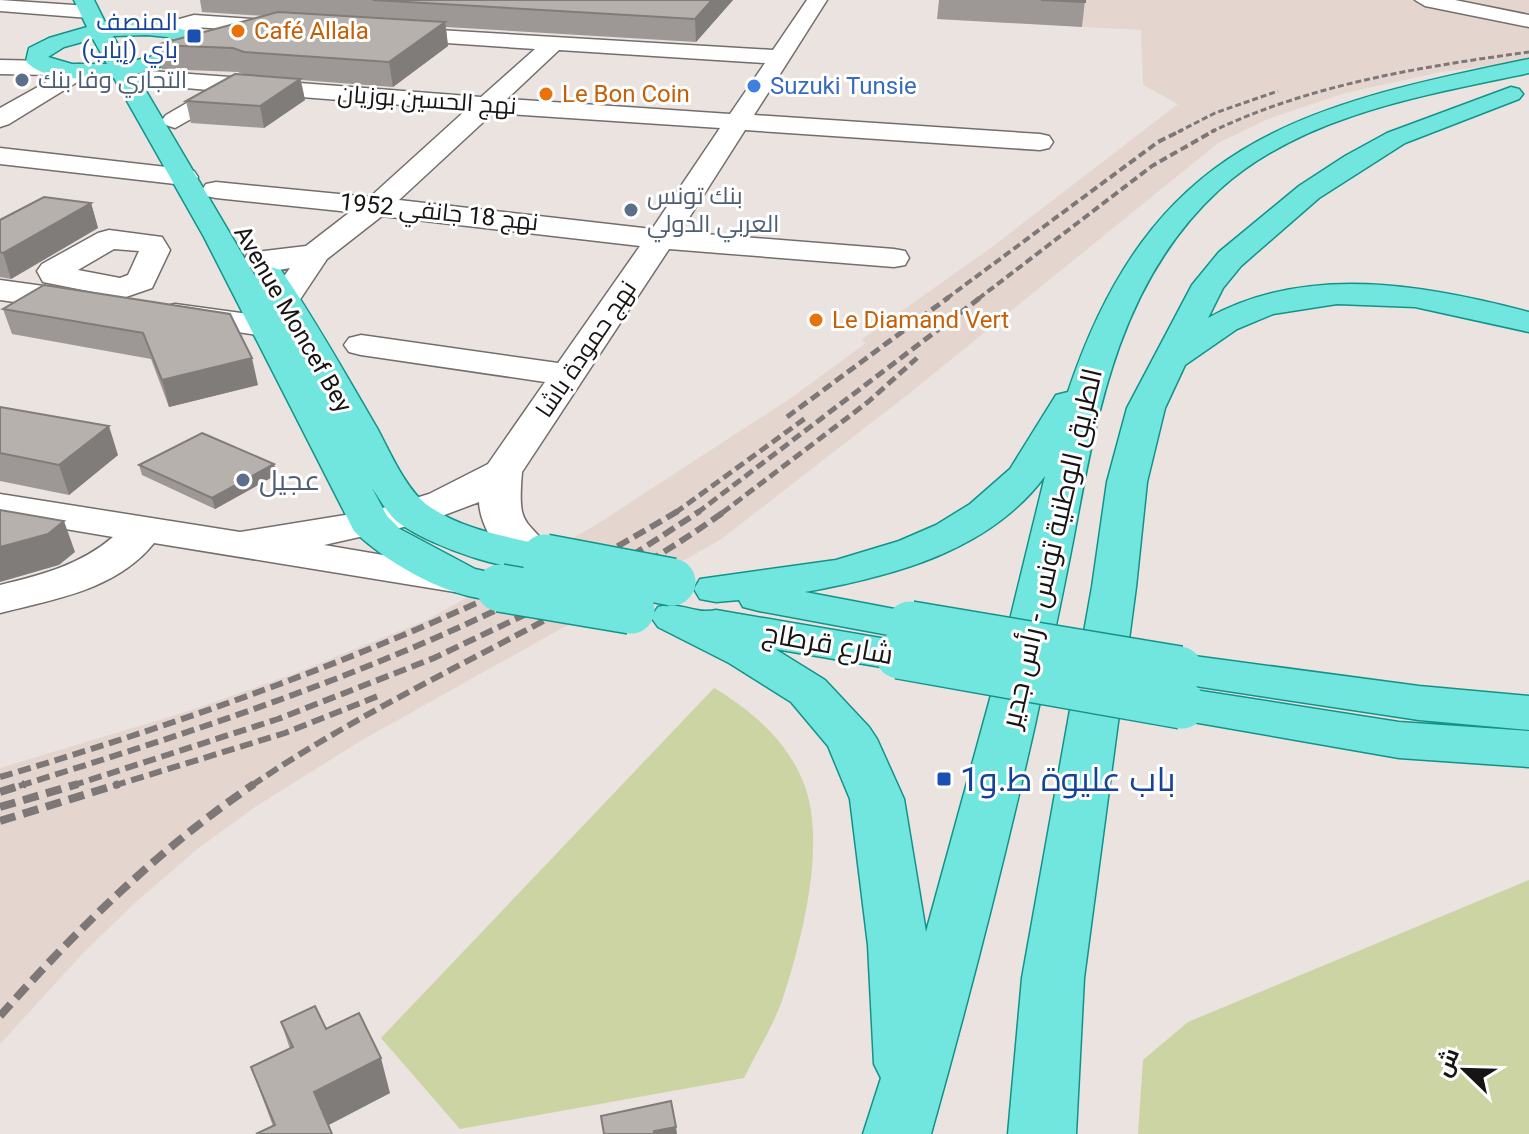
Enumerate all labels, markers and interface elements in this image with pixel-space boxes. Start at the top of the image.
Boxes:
place label: المنصف باي (إياب) [82,8,178,68]
place label: Café Allala [254,17,369,45]
marker: Café Allala [229,22,247,40]
marker: المنصف باي (إياب) [185,27,203,45]
place label: التجاري وفا بنك [38,66,187,98]
marker: التجاري وفا بنك [13,71,31,89]
place label: Suzuki Tunsie [770,72,917,100]
marker: Suzuki Tunsie [745,77,763,95]
street label: نهج الحسين بوزيان [336,80,517,122]
place label: Le Bon Coin [562,80,690,108]
marker: Le Bon Coin [537,85,555,103]
place label: بنك تونس العربي الدولي [647,182,780,243]
street label: نهج 18 جانفي 1952 [338,188,540,241]
marker: بنك تونس العربي الدولي [622,201,640,219]
street label: Avenue Moncef Bey [228,221,358,418]
street label: نهج حمودة باشا [530,275,644,424]
place label: Le Diamand Vert [832,306,1009,334]
marker: Le Diamand Vert [807,311,825,329]
street label: الطريق الوطنية تونس - رأس جدير [993,365,1109,733]
place label: عجيل [259,464,320,497]
marker: عجيل [234,471,252,489]
street label: شارع قرطاج [760,616,896,673]
place label: باب عليوة ط.و1 [960,759,1176,799]
marker: باب عليوة ط.و1 [935,770,953,788]
north arrow [1425,1030,1505,1110]
text: ش [1430,1045,1465,1081]

